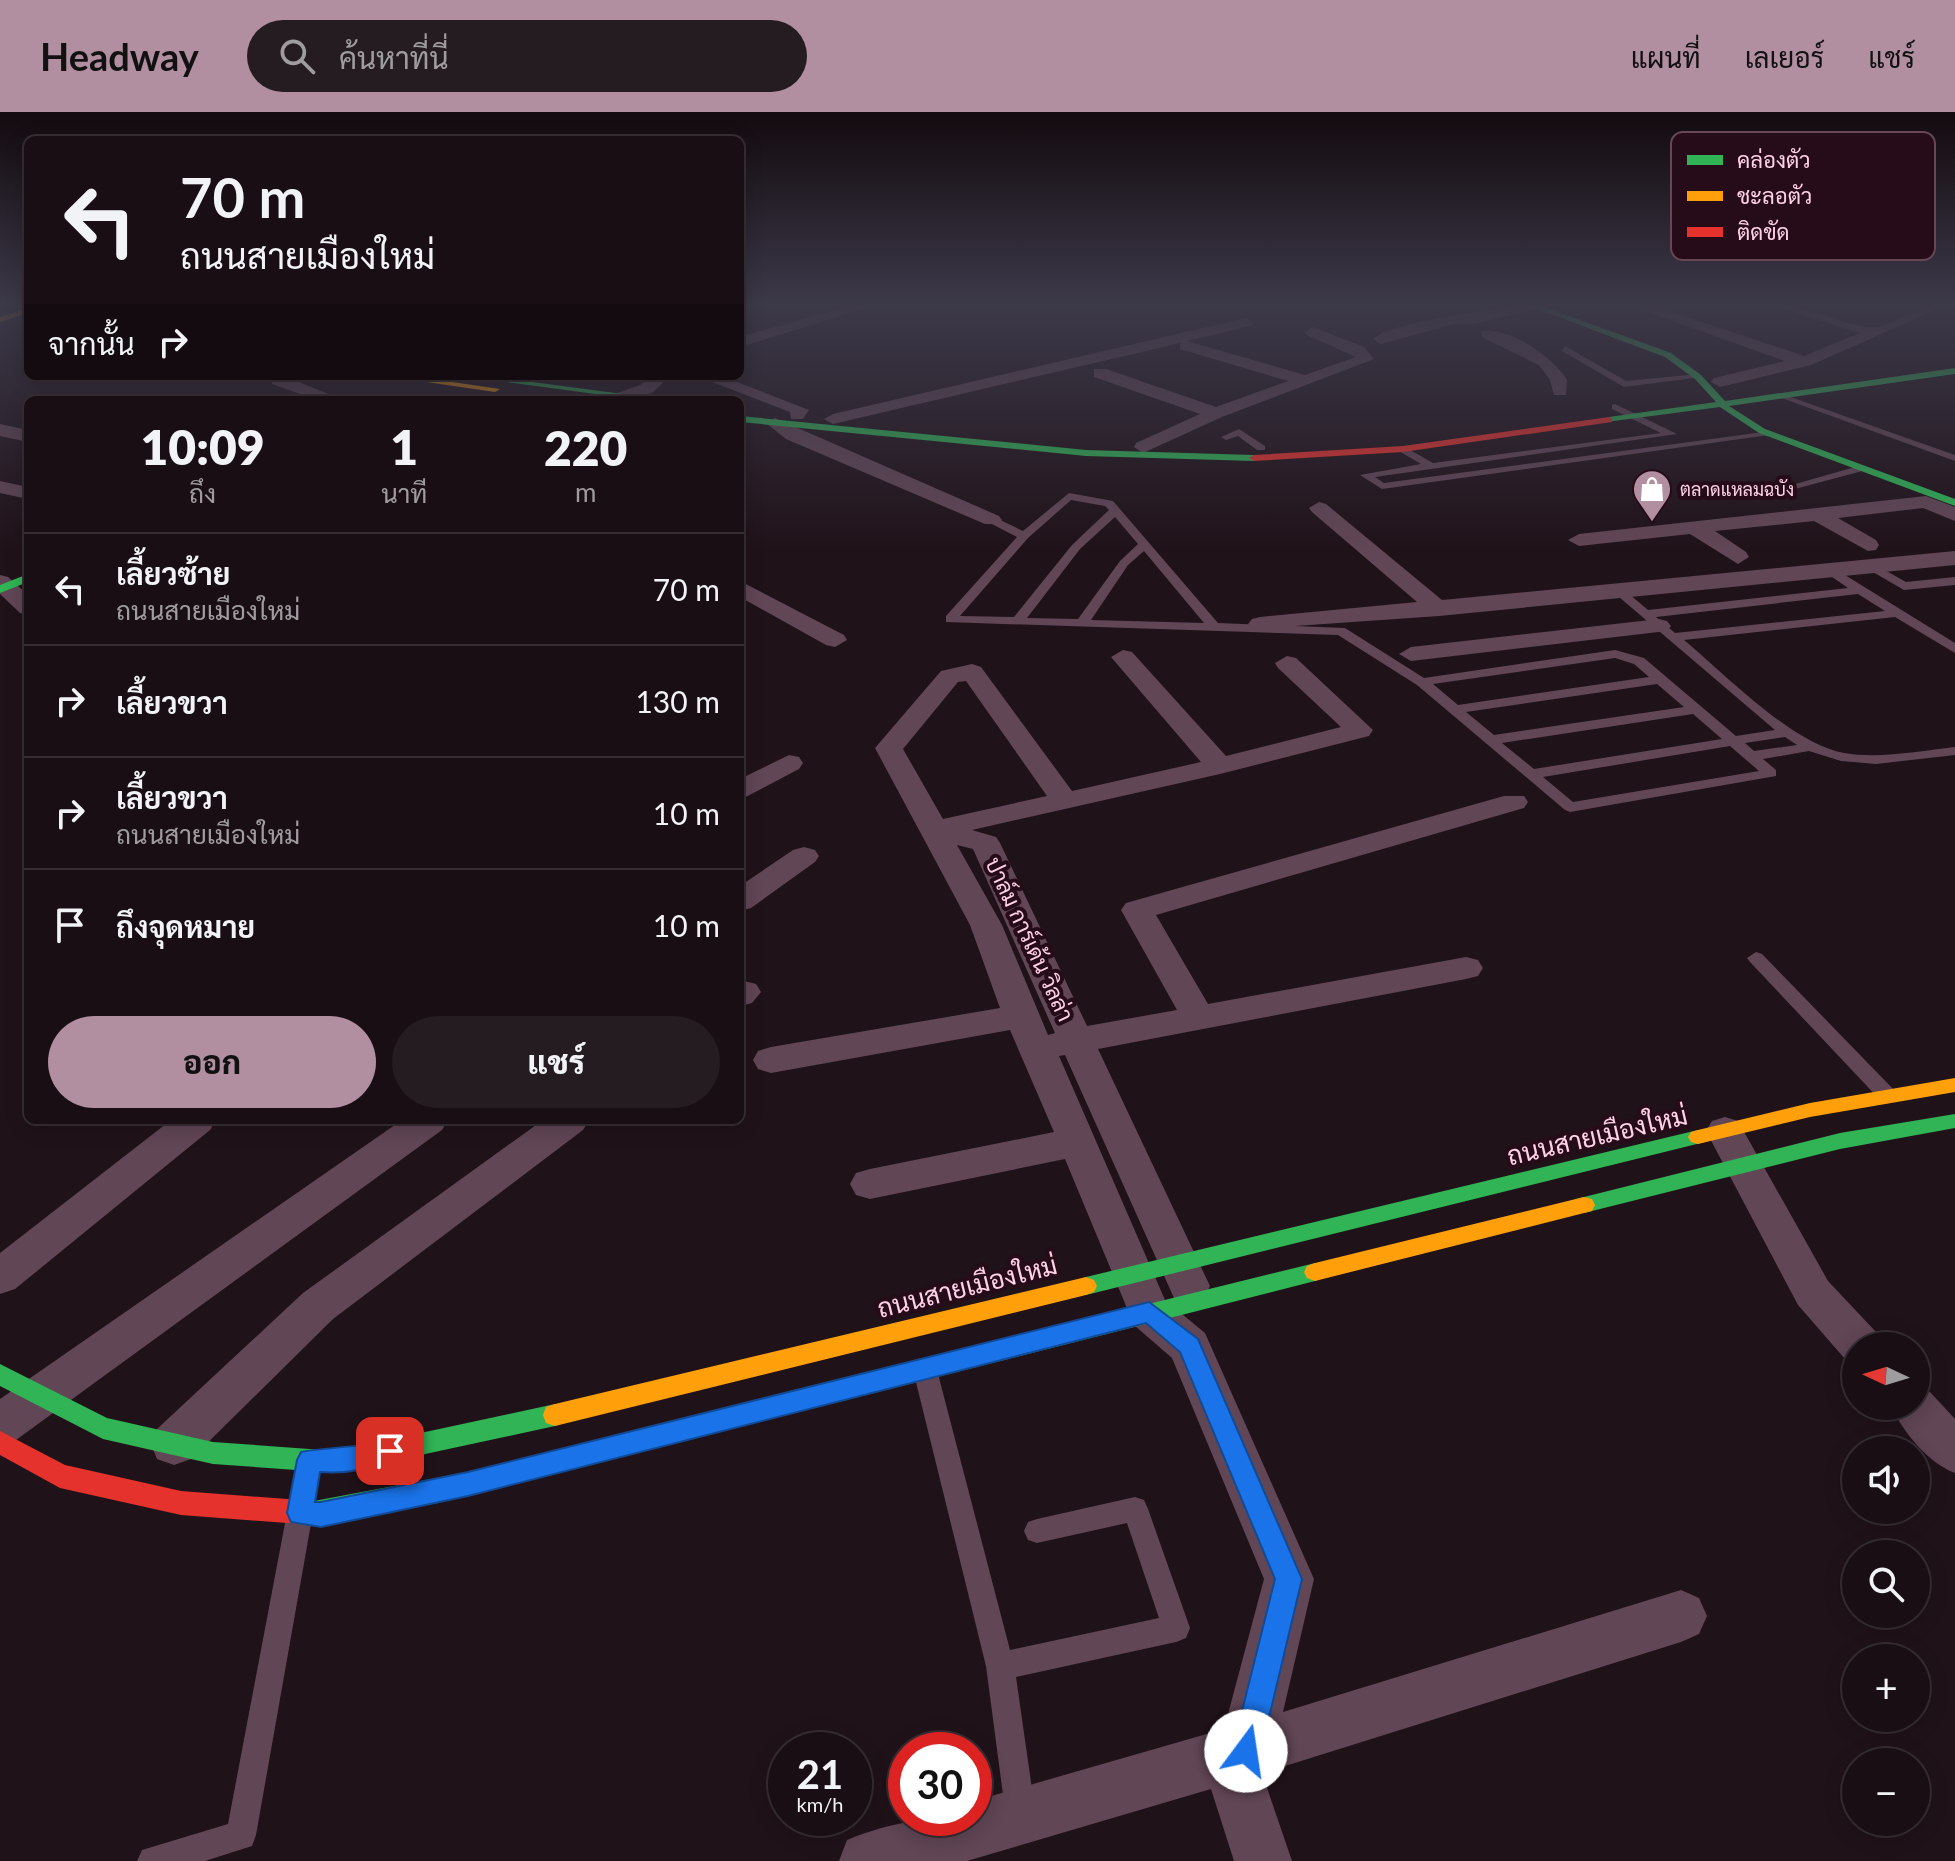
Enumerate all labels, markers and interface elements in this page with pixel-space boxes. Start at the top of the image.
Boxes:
search box [247,20,807,92]
text: Headway [40,33,199,79]
icon: search [275,34,319,78]
text: ค้นหาที่นี่ [339,39,449,75]
text: แผนที่ [1631,40,1701,74]
text: เลเยอร์ [1745,40,1824,74]
text: แชร์ [1868,40,1915,74]
legend [1671,132,1935,260]
text: คล่องตัว [1737,146,1811,173]
text: 70 m [180,163,305,230]
icon: left [48,168,152,272]
text: ชะลอตัว [1737,182,1812,209]
text: ติดขัด [1737,218,1789,245]
text: ถนนสายเมืองใหม่ [180,233,435,277]
icon: right [151,320,195,364]
text: จากนั้น [48,325,135,361]
text: 10:09 [141,418,265,475]
text: 1 [390,418,418,475]
text: 220 [544,419,627,476]
shop icon: ตลาดแหลมฉบัง [1631,468,1673,523]
text: m [575,476,596,508]
text: ถึง [189,477,216,509]
text: นาที [381,477,427,509]
place label: ตลาดแหลมฉบัง [1680,478,1794,500]
text: เลี้ยวซ้าย [116,555,230,591]
icon: left [48,567,92,611]
text: 70 m [653,571,720,607]
text: ถนนสายเมืองใหม่ [116,594,300,626]
icon: right [48,679,92,723]
text: 130 m [635,683,720,719]
text: เลี้ยวขวา [116,684,228,720]
text: เลี้ยวขวา [116,779,228,815]
icon: right [48,791,92,835]
text: 10 m [653,795,720,831]
text: ถนนสายเมืองใหม่ [116,818,300,850]
street label: ปาล์ม การ์เด้น วิลล่า [980,853,1080,1025]
icon: arrive [48,903,92,947]
text: 10 m [653,907,720,943]
text: ถึงจุดหมาย [116,908,255,944]
button: ออก [48,1016,376,1108]
button: แชร์ [392,1016,720,1108]
street label: ถนนสายเมืองใหม่ [1504,1099,1690,1171]
street label: ถนนสายเมืองใหม่ [874,1248,1060,1324]
north arrow [1842,1332,1930,1420]
map controls [1842,1332,1930,1836]
pin [356,1417,424,1485]
icon: arrive [368,1429,412,1473]
button: sound [1842,1436,1930,1524]
button: search [1842,1540,1930,1628]
button: + [1842,1644,1930,1732]
position arrow [1204,1709,1288,1793]
speed limit sign: 30 [888,1732,992,1836]
button: − [1842,1748,1930,1836]
text: 21 [797,1750,843,1798]
text: km/h [797,1792,843,1816]

